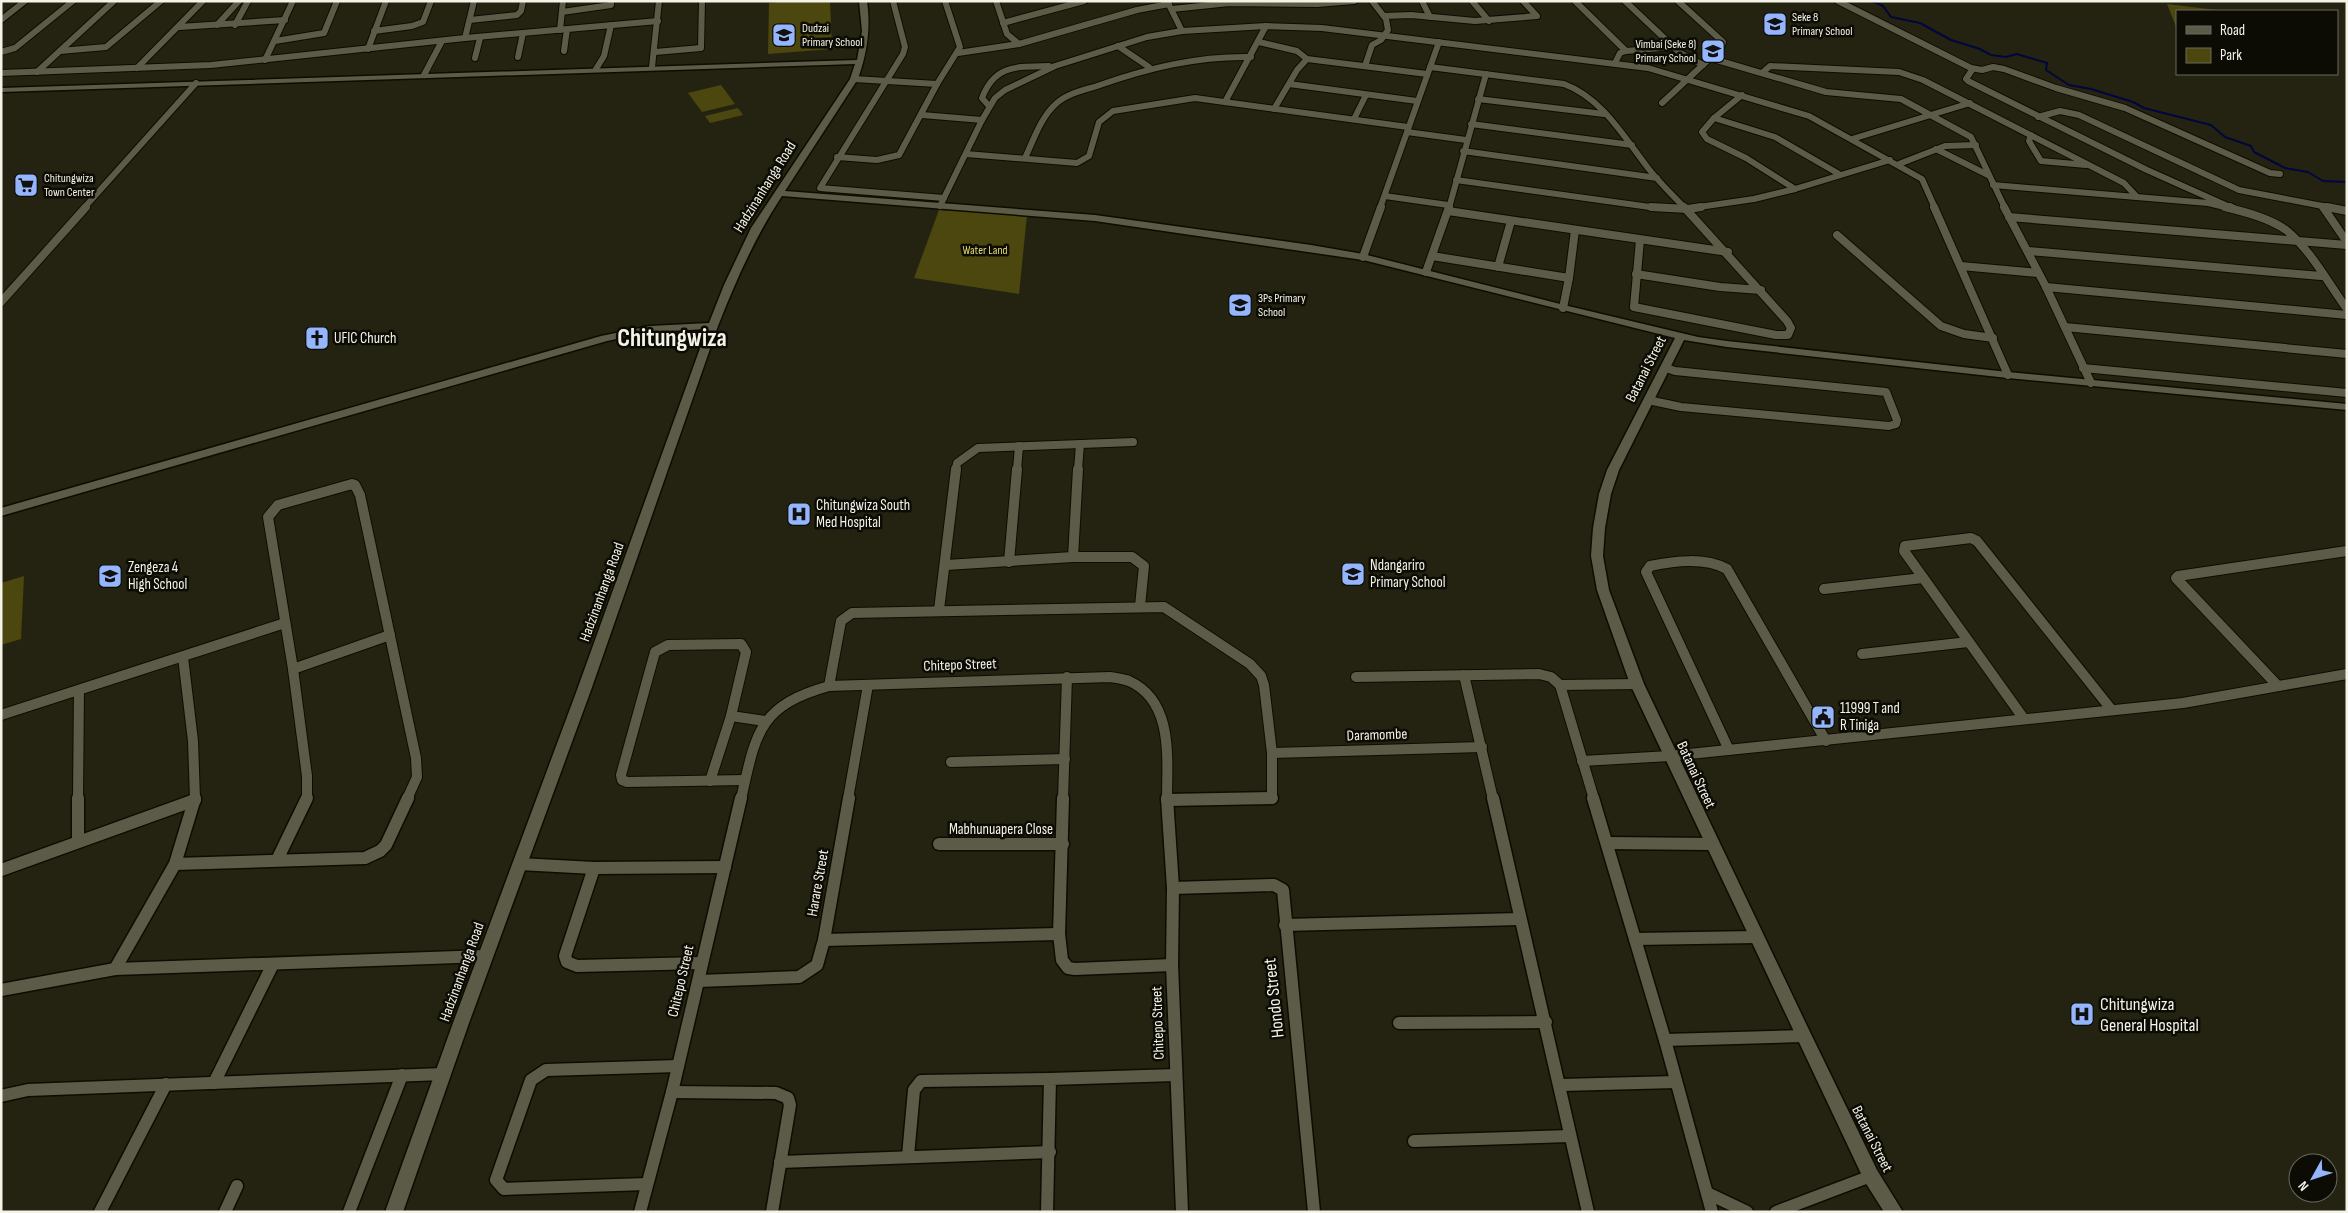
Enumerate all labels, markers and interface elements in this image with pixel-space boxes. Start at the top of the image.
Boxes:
place label: Seke 8 Primary School [1792,10,1852,39]
legend [2176,10,2338,75]
school or university icon: Seke 8 Primary School [1762,11,1788,37]
place label: Dudzai Primary School [802,21,862,50]
text: Road [2220,21,2245,40]
school or university icon: Dudzai Primary School [771,22,797,48]
place label: Vimbai (Seke 8) Primary School [1635,37,1696,66]
school or university icon: Vimbai (Seke 8) Primary School [1700,38,1726,64]
text: Park [2220,46,2242,65]
street label: Hadzinanhanga Road [729,138,801,236]
place label: Chitungwiza Town Center [44,171,95,200]
supermarket icon: Chitungwiza Town Center [13,172,39,198]
park label: Water Land [962,243,1008,258]
place label: 3Ps Primary School [1258,291,1306,320]
school or university icon: 3Ps Primary School [1227,292,1253,318]
district label: Chitungwiza [617,323,727,354]
church icon: UFIC Church [304,325,330,351]
place label: UFIC Church [334,329,396,348]
street label: Batanai Street [1621,332,1671,405]
place label: Chitungwiza South Med Hospital [816,496,910,532]
hospital icon: Chitungwiza South Med Hospital [786,501,812,527]
street label: Hadzinanhanga Road [575,540,629,644]
place label: Ndangariro Primary School [1370,556,1446,592]
place label: Zengeza 4 High School [128,558,187,594]
school or university icon: Ndangariro Primary School [1340,561,1366,587]
school or university icon: Zengeza 4 High School [97,563,123,589]
street label: Chitepo Street [923,654,997,676]
place label: 11999 T and R Tiniga [1840,699,1900,735]
public building icon: 11999 T and R Tiniga [1810,704,1836,730]
street label: Daramombe [1346,724,1408,746]
street label: Batanai Street [1672,738,1720,812]
street label: Mabhunuapera Close [949,820,1053,839]
street label: Harare Street [803,848,833,918]
street label: Hadzinanhanga Road [435,920,489,1024]
street label: Chitepo Street [663,943,699,1019]
street label: Hondo Street [1259,957,1289,1039]
street label: Chitepo Street [1147,986,1169,1060]
place label: Chitungwiza General Hospital [2100,994,2199,1036]
hospital icon: Chitungwiza General Hospital [2069,1001,2095,1027]
street label: Batanai Street [1847,1103,1897,1176]
north arrow [2288,1153,2338,1203]
text: N [2295,1178,2312,1194]

